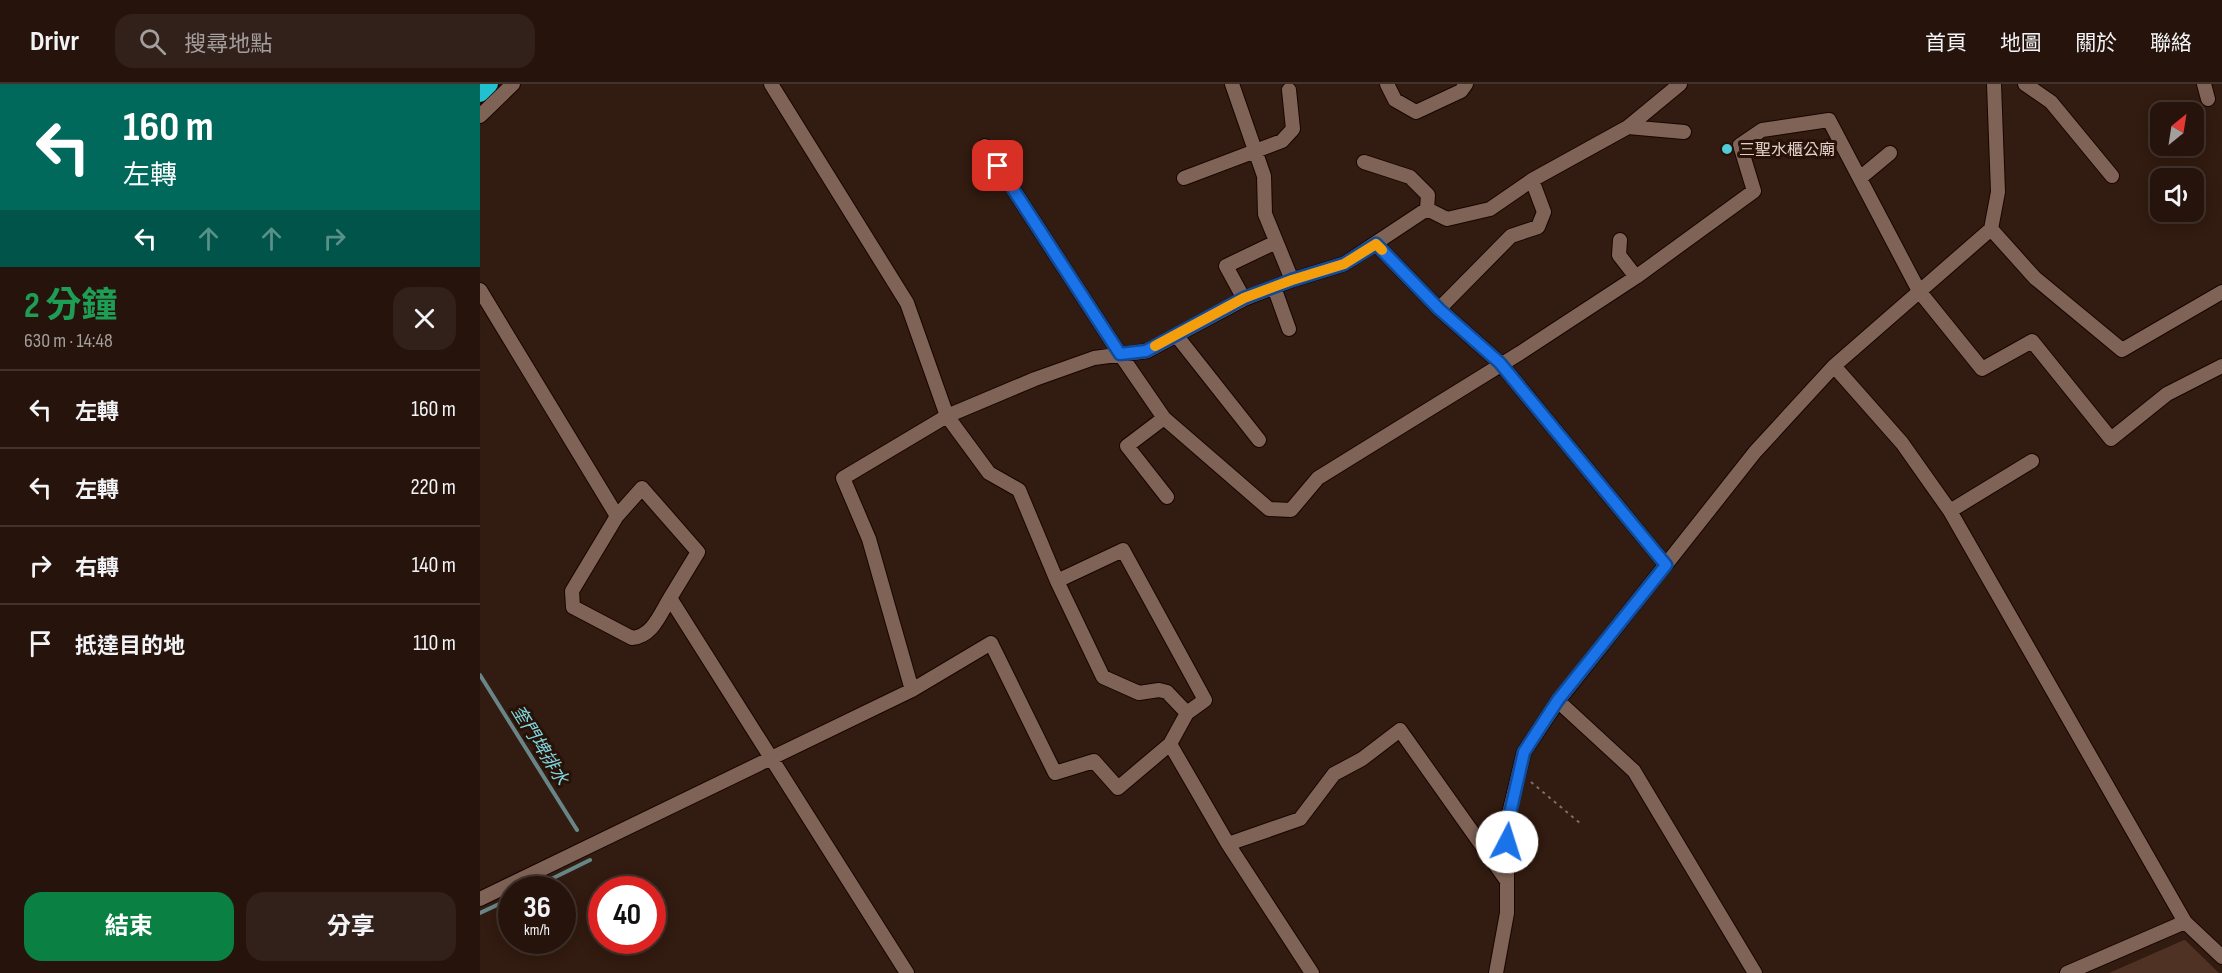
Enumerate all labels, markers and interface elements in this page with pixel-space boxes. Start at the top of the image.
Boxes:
search box [115,14,535,68]
text: Drivr [30,25,79,58]
icon: search [136,25,169,58]
text: 搜尋地點 [184,31,272,58]
text: 首頁 [1925,31,1967,56]
text: 地圖 [2000,31,2042,56]
text: 關於 [2075,31,2117,56]
text: 聯絡 [2150,31,2192,56]
text: 160 m [123,102,214,153]
north arrow [2150,102,2204,156]
map controls [2150,102,2204,222]
icon: left [24,108,102,186]
pin [972,140,1023,191]
place label: 三聖水櫃公廟 [1739,141,1835,160]
marker: 三聖水櫃公廟 [1720,142,1734,156]
icon: arrive [981,149,1014,182]
text: 左轉 [123,160,177,192]
button: sound [2150,168,2204,222]
icon: left [129,222,162,255]
icon: ahead [192,222,225,255]
icon: ahead [255,222,288,255]
icon: right [318,222,351,255]
text: 2 分鐘 [24,285,117,328]
button: close [393,287,456,350]
text: 630 m · 14:48 [24,329,113,353]
icon: left [24,393,57,426]
text: 160 m [411,396,456,423]
text: 左轉 [75,399,119,426]
icon: left [24,471,57,504]
text: 220 m [410,474,456,501]
text: 左轉 [75,477,119,504]
icon: right [24,549,57,582]
text: 140 m [412,552,456,579]
text: 右轉 [75,555,119,582]
icon: arrive [24,627,57,660]
text: 110 m [413,630,456,657]
text: 抵達目的地 [75,633,185,660]
water label: 奎門埤排水 [507,702,573,790]
position arrow [1475,810,1539,874]
speed limit sign: 40 [588,876,666,954]
text: 36 [523,890,551,926]
button: 結束 [24,892,234,961]
button: 分享 [246,892,456,961]
text: km/h [524,921,550,940]

